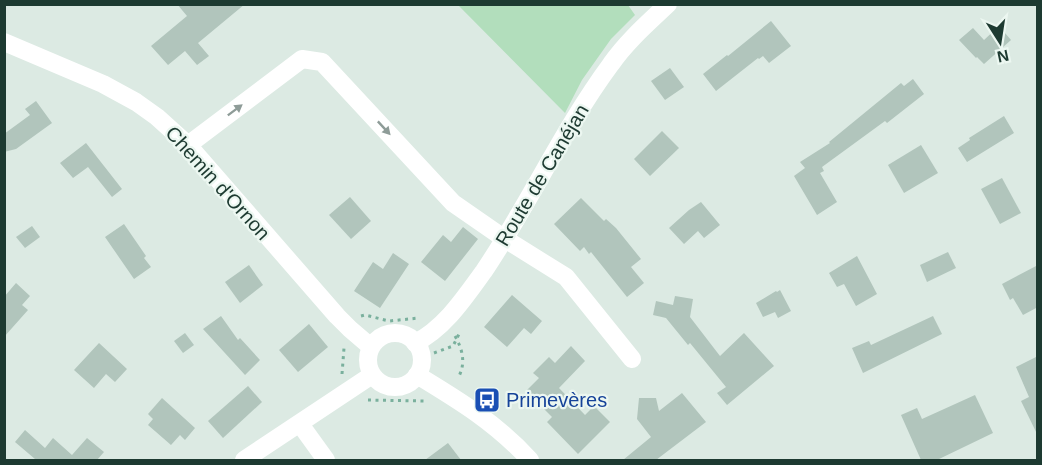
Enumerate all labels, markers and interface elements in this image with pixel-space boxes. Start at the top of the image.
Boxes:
north arrow [970,12,1030,72]
text: N [996,47,1010,66]
street label: Route de Canéjan [491,100,593,250]
one-way arrow [227,103,243,116]
one-way arrow [376,121,390,135]
street label: Chemin d'Ornon [161,122,275,244]
bus stop icon: Primevères [472,385,502,415]
place label: Primevères [506,389,607,411]

